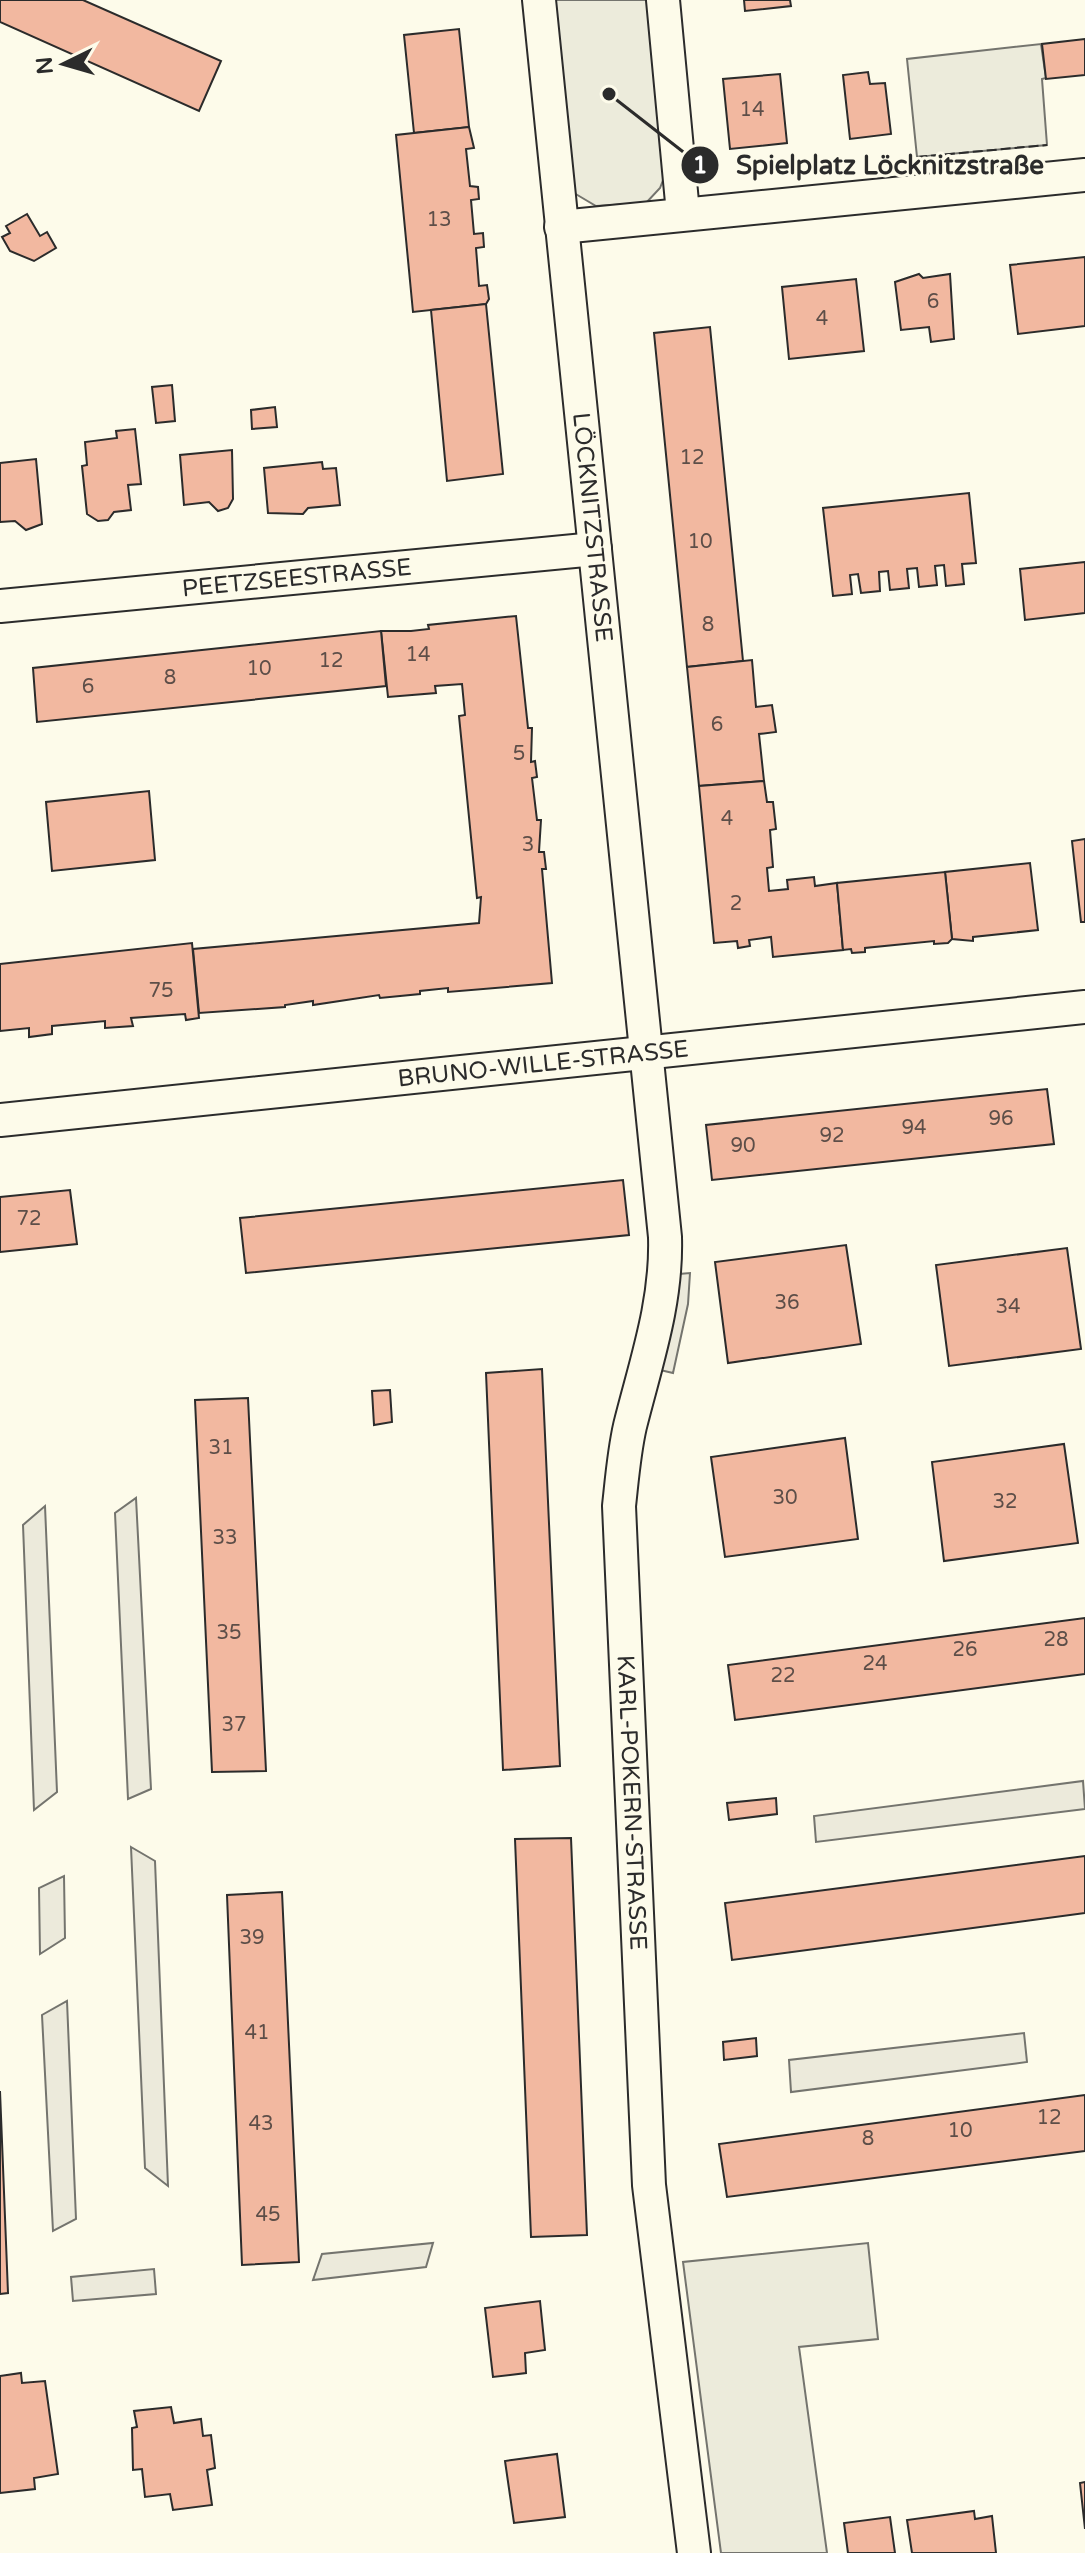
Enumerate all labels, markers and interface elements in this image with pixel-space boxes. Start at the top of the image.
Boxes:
north arrow [24,24,104,104]
text: N [31,56,59,76]
house number: 14 [739,98,765,122]
callout: Spielplatz Löcknitzstraße [680,140,1060,190]
text: Spielplatz Löcknitzstraße [736,150,1044,181]
text: 1 [692,151,708,180]
house number: 13 [426,208,452,232]
house number: 6 [927,290,939,314]
house number: 4 [816,307,828,331]
street label: LÖCKNITZSTRASSE [567,411,619,643]
house number: 12 [679,446,705,470]
house number: 10 [687,530,713,554]
street label: PEETZSEESTRASSE [181,552,413,603]
house number: 8 [702,613,714,637]
house number: 14 [405,643,431,667]
house number: 12 [318,649,344,673]
house number: 10 [246,657,272,681]
house number: 8 [164,666,176,690]
house number: 6 [82,675,94,699]
house number: 6 [711,713,723,737]
house number: 5 [513,742,525,766]
house number: 4 [721,807,733,831]
house number: 3 [522,833,534,857]
house number: 2 [730,892,742,916]
house number: 75 [148,979,174,1003]
street label: BRUNO-WILLE-STRASSE [396,1034,690,1093]
house number: 96 [988,1107,1014,1131]
house number: 94 [901,1116,927,1140]
house number: 92 [819,1124,845,1148]
house number: 90 [730,1134,756,1158]
house number: 72 [16,1207,42,1231]
house number: 36 [774,1291,800,1315]
house number: 34 [995,1295,1021,1319]
house number: 31 [208,1436,234,1460]
house number: 30 [772,1486,798,1510]
house number: 32 [992,1490,1018,1514]
house number: 33 [212,1526,238,1550]
house number: 35 [216,1621,242,1645]
house number: 28 [1043,1628,1069,1652]
house number: 26 [952,1638,978,1662]
house number: 24 [862,1652,888,1676]
street label: KARL-POKERN-STRASSE [611,1654,653,1951]
house number: 22 [770,1664,796,1688]
house number: 37 [221,1713,247,1737]
house number: 39 [239,1926,265,1950]
house number: 41 [244,2021,270,2045]
house number: 12 [1036,2106,1062,2130]
house number: 43 [248,2112,274,2136]
house number: 10 [947,2119,973,2143]
house number: 8 [862,2127,874,2151]
house number: 45 [255,2203,281,2227]

